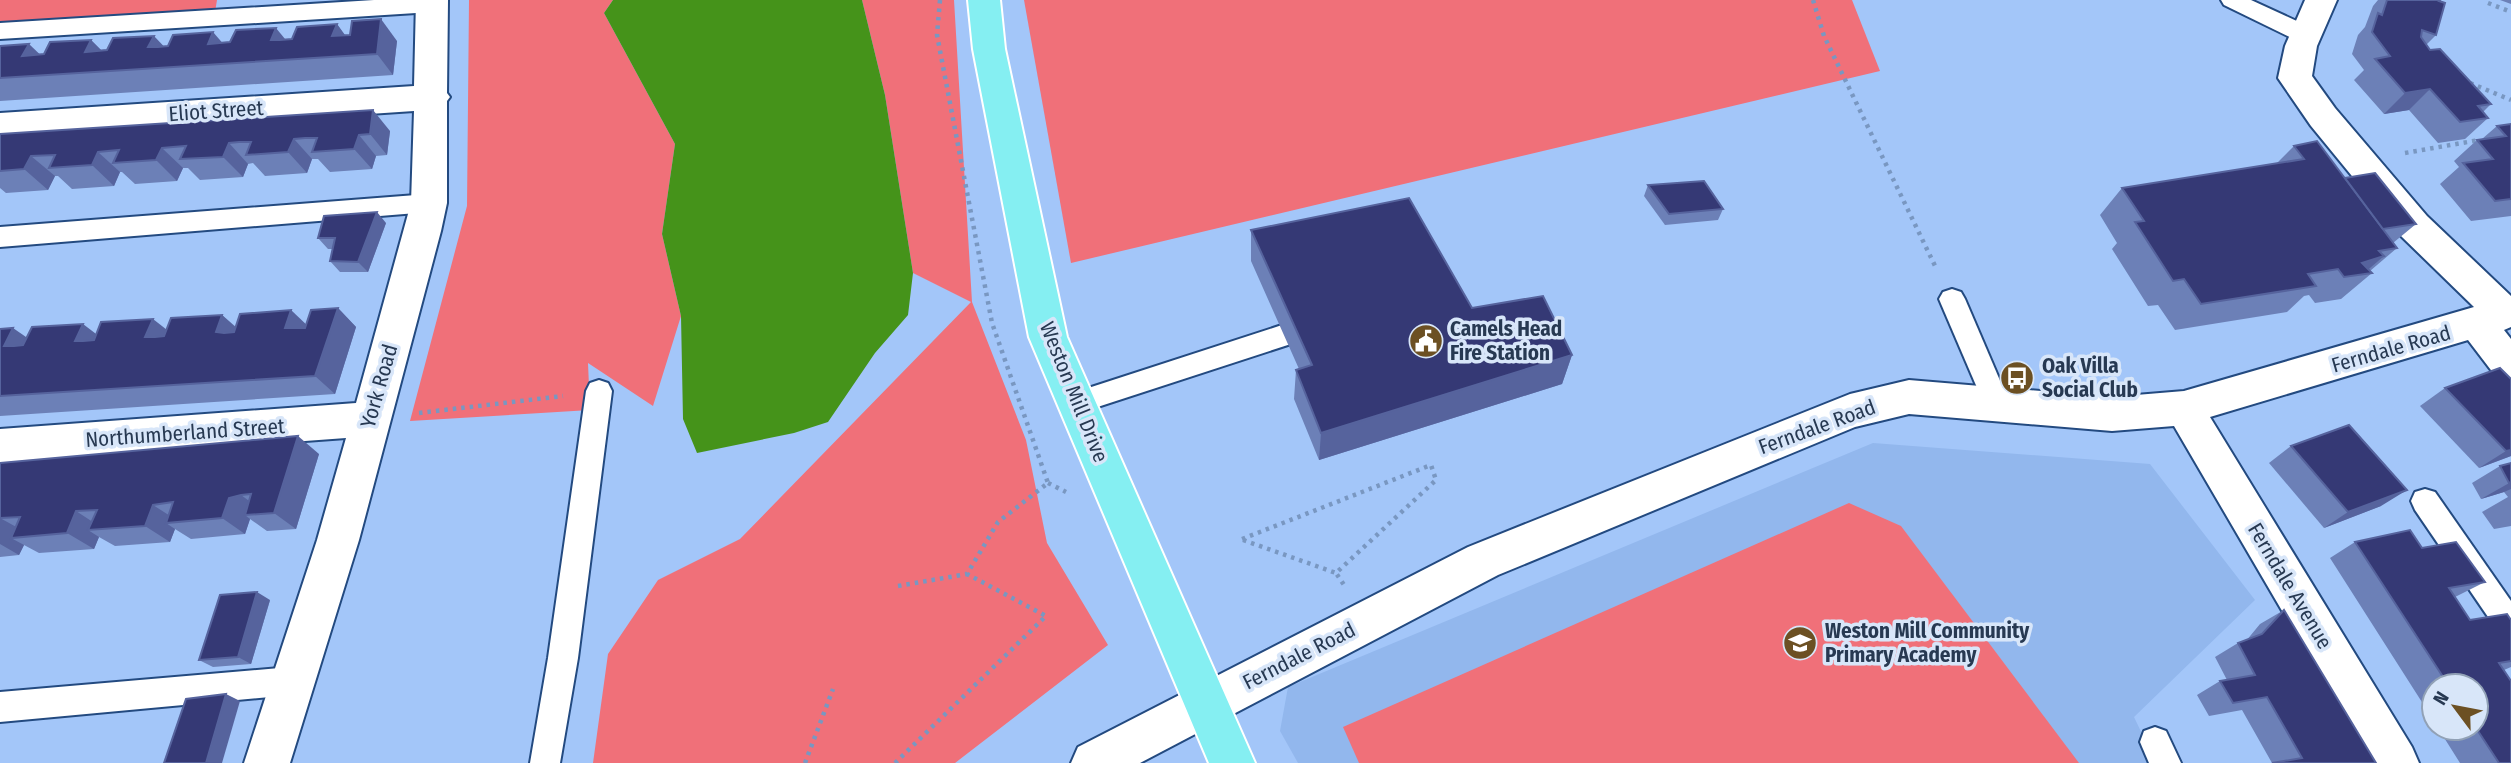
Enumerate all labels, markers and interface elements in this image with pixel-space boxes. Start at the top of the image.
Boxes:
street label: Eliot Street [168,95,264,127]
place label: Camels Head Fire Station [1450,316,1562,366]
street label: Weston Mill Drive [1034,318,1114,466]
street label: Ferndale Road [2328,320,2454,378]
public building icon: Camels Head Fire Station [1407,322,1445,360]
street label: York Road [355,341,403,431]
place label: Oak Villa Social Club [2042,353,2138,403]
bus stop icon: Oak Villa Social Club [1998,359,2036,397]
street label: Ferndale Road [1755,394,1879,460]
street label: Northumberland Street [84,413,286,453]
street label: Ferndale Avenue [2242,518,2338,654]
street label: Ferndale Road [1238,617,1360,695]
place label: Weston Mill Community Primary Academy [1825,618,2030,668]
school or university icon: Weston Mill Community Primary Academy [1781,624,1819,662]
north arrow [2420,672,2490,742]
text: N [2428,687,2454,709]

